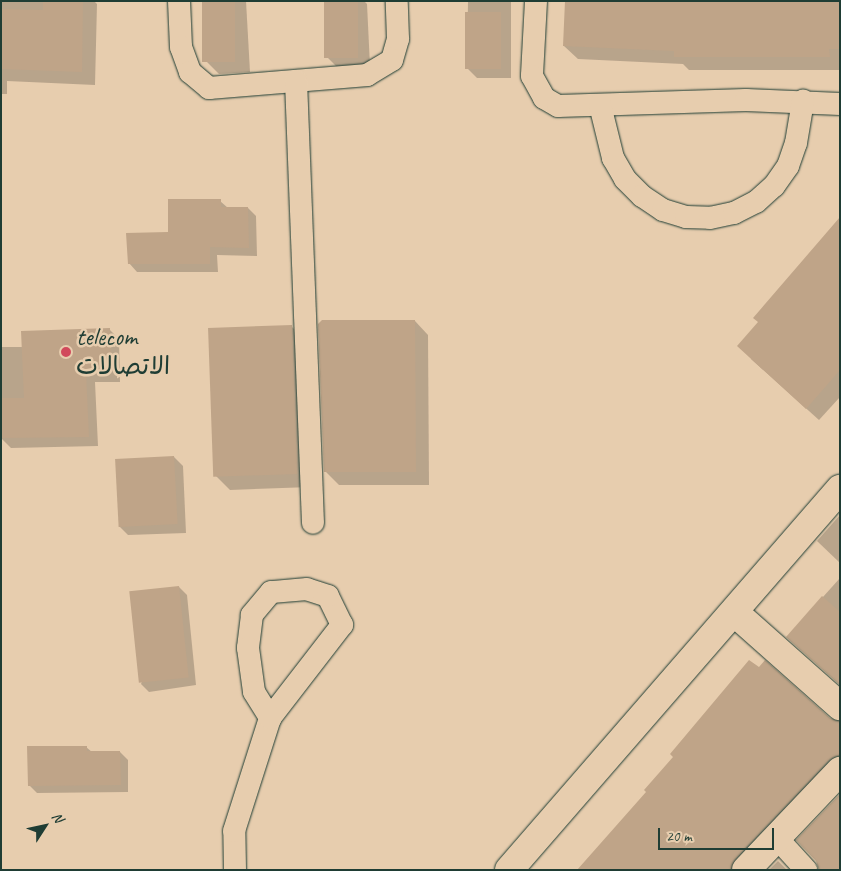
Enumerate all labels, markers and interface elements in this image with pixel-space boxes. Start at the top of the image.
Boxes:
place label: telecom الاتصالات [76,323,170,382]
marker: telecom الاتصالات [60,346,72,358]
north arrow [20,801,70,851]
text: N [48,809,67,826]
scale bar [661,818,777,850]
text: 20 m [666,827,692,846]

